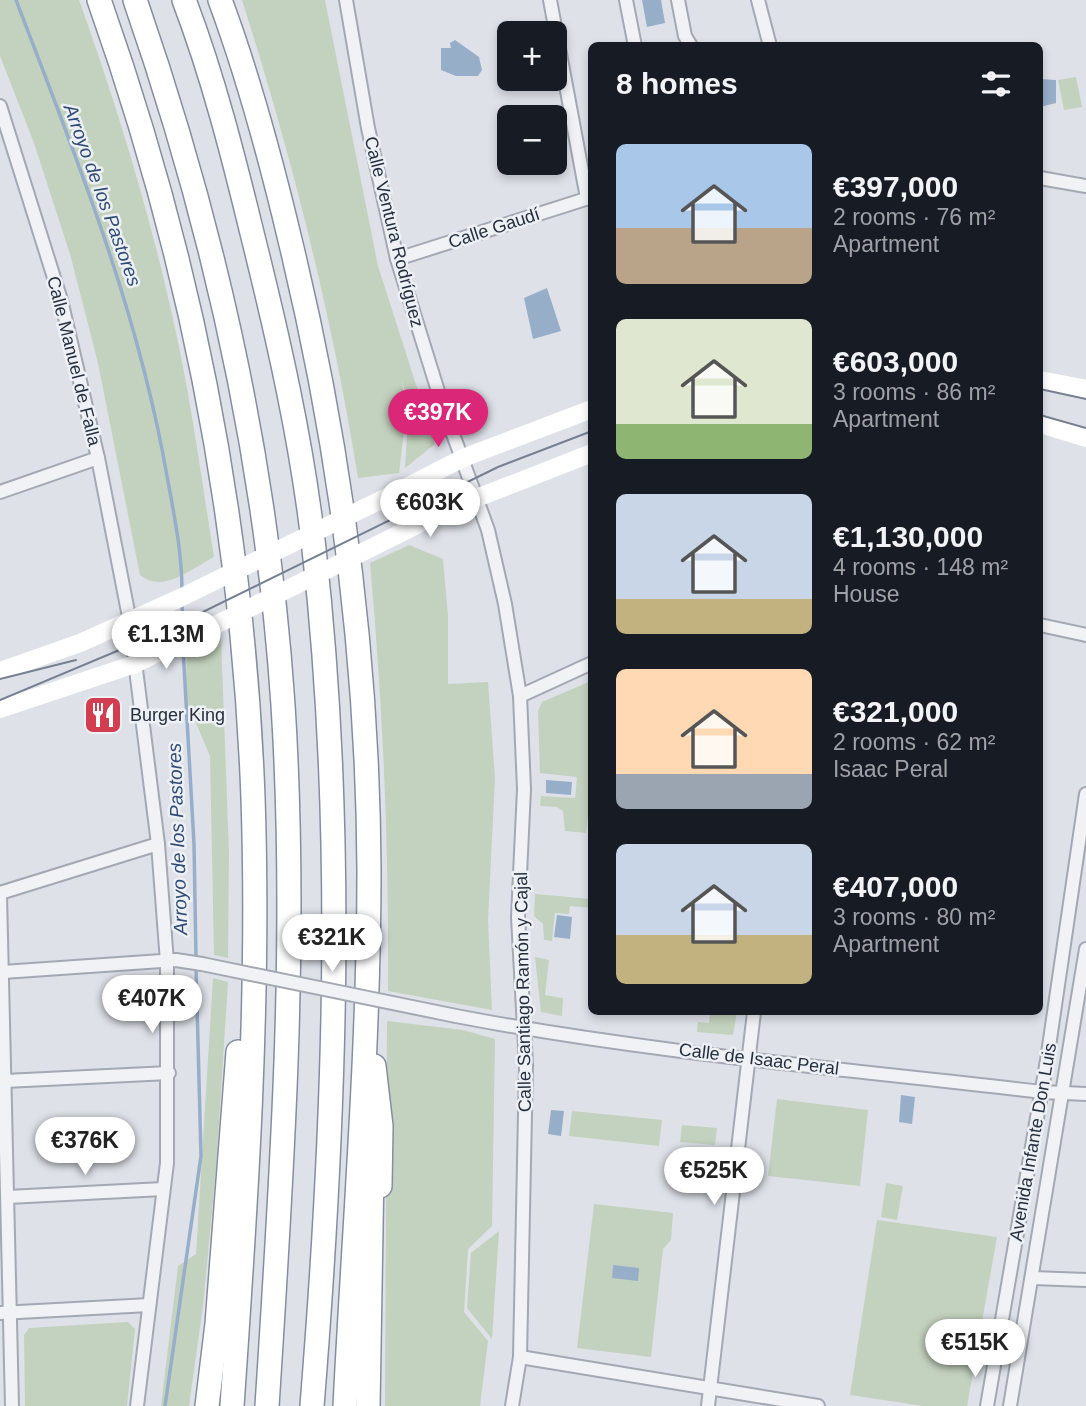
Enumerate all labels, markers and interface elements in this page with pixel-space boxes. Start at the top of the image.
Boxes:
map controls [497,21,567,175]
button: + [497,21,567,91]
icon: filters [977,65,1015,103]
text: 8 homes [616,67,738,100]
water label: Arroyo de los Pastores [59,100,145,290]
button: − [497,105,567,175]
street label: Calle Ventura Rodríguez [361,134,427,330]
text: €397,000 [833,170,958,203]
icon: home [672,172,756,256]
street label: Calle Gaudí [446,204,542,252]
text: 2 rooms · 76 m² [833,204,995,230]
text: Apartment [833,231,939,257]
street label: Calle Manuel de Falla [43,274,105,449]
text: €603,000 [833,345,958,378]
icon: home [672,347,756,431]
text: 3 rooms · 86 m² [833,379,995,405]
pin: €397K [389,390,487,449]
text: €397K [404,399,472,425]
text: Apartment [833,406,939,432]
pin: €603K [381,480,479,539]
text: €603K [396,489,464,515]
text: €1,130,000 [833,520,983,553]
icon: home [672,522,756,606]
text: 4 rooms · 148 m² [833,554,1008,580]
text: House [833,581,899,607]
pin: €1.13M [109,612,223,671]
text: €1.13M [128,621,204,647]
restaurant icon: Burger King [82,694,124,736]
text: €321,000 [833,695,958,728]
icon: home [672,697,756,781]
place label: Burger King [130,705,225,725]
text: 2 rooms · 62 m² [833,729,995,755]
water label: Arroyo de los Pastores [164,742,191,936]
text: Isaac Peral [833,756,948,782]
text: €407,000 [833,870,958,903]
street label: Calle Santiago Ramón y Cajal [511,872,535,1112]
icon: home [672,872,756,956]
text: 3 rooms · 80 m² [833,904,995,930]
pin: €321K [283,914,381,974]
text: €321K [298,924,366,950]
text: Apartment [833,931,939,957]
pin: €407K [103,976,201,1035]
text: €407K [118,985,186,1011]
street label: Calle de Isaac Peral [678,1039,840,1079]
street label: Avenida Infante Don Luis [1006,1041,1060,1243]
pin: €376K [36,1118,134,1177]
text: €376K [51,1127,119,1153]
pin: €525K [665,1148,763,1207]
text: €525K [680,1157,748,1183]
pin: €515K [926,1320,1024,1379]
text: €515K [941,1329,1009,1355]

